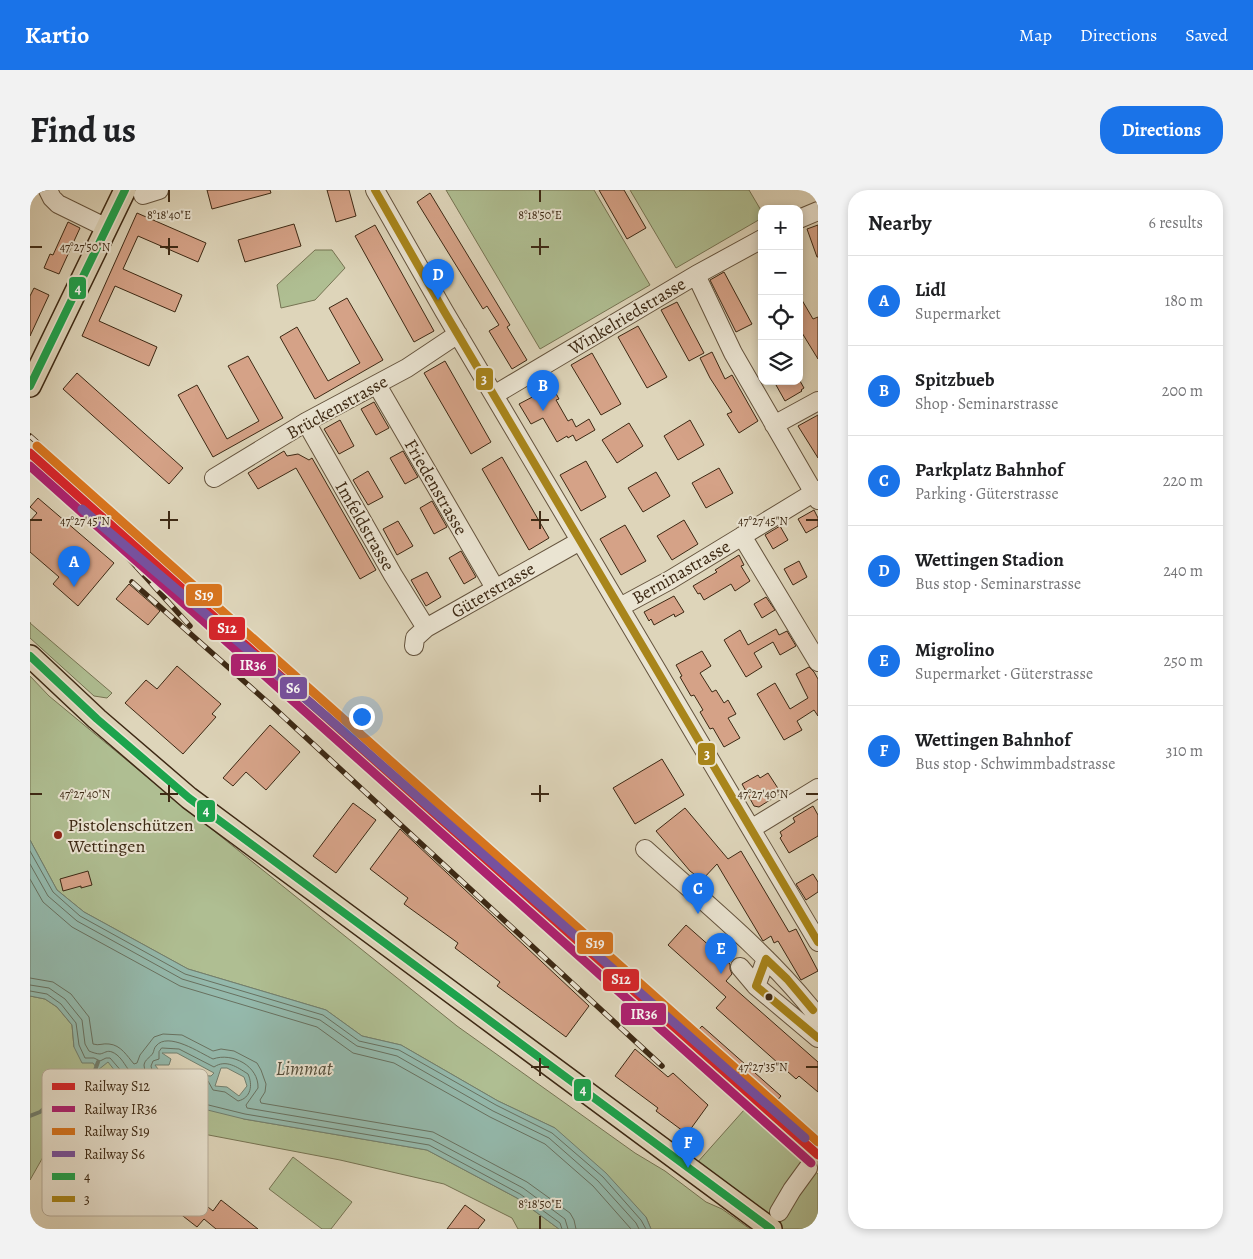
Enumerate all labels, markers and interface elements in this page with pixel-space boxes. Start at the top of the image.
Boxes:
text: Kartio [25,19,89,51]
text: Map [1019,23,1052,47]
text: Directions [1080,23,1157,47]
text: Saved [1185,23,1228,47]
text: Find us [30,106,136,154]
button: Directions [1100,106,1223,154]
map controls [758,205,803,385]
button: + [758,205,803,250]
text: 8°18'40"E [147,207,191,223]
text: 8°18'50"E [518,207,562,223]
text: Nearby [868,209,931,237]
text: 6 results [1149,212,1203,234]
text: 47°27'50"N [60,239,111,255]
button: − [758,250,803,295]
pin: D [422,259,454,300]
street label: Winkelriedstrasse [563,272,690,361]
line badge: 4 [68,276,87,300]
text: Lidl [915,277,946,303]
text: 4 [75,279,82,298]
text: A [879,290,889,312]
text: 180 m [1165,290,1203,312]
button: locate [758,295,803,340]
text: Supermarket [915,303,1001,325]
button: layers [758,340,803,385]
line badge: 3 [475,367,494,391]
text: Spitzbueb [915,367,995,393]
street label: Brückenstrasse [282,369,392,445]
text: 3 [481,370,487,389]
pin: B [527,370,559,411]
text: B [879,380,889,402]
text: 200 m [1162,380,1203,402]
text: Shop · Seminarstrasse [915,393,1058,415]
street label: Friedenstrasse [399,435,473,539]
text: Parkplatz Bahnhof [915,457,1064,483]
text: C [879,470,889,492]
text: 220 m [1163,470,1203,492]
street label: Imfeldstrasse [330,477,400,575]
text: Parking · Güterstrasse [915,483,1059,505]
text: 47°27'45"N [60,513,110,529]
text: 47°27'45"N [738,513,788,529]
street label: Berninastrasse [628,534,734,610]
pin: A [58,546,90,587]
text: Wettingen Stadion [915,547,1064,573]
street label: Güterstrasse [447,556,539,624]
text: D [878,560,890,582]
text: 240 m [1163,560,1203,582]
text: Bus stop · Seminarstrasse [915,573,1081,595]
line badge: S19 [185,583,223,607]
text: S19 [194,586,214,605]
line badge: S12 [208,616,246,641]
text: S12 [217,619,237,638]
text: Migrolino [915,637,995,663]
text: E [879,650,889,672]
text: 250 m [1164,650,1203,672]
line badge: IR36 [230,653,277,677]
text: IR36 [240,656,267,675]
text: Supermarket · Güterstrasse [915,663,1093,685]
line badge: S6 [279,676,308,700]
text: S6 [286,679,300,698]
your location [349,704,375,730]
text: Wettingen Bahnhof [915,727,1071,753]
text: F [880,740,888,762]
text: 310 m [1166,740,1203,762]
line badge: 3 [697,742,716,766]
text: 3 [704,745,710,764]
text: Bus stop · Schwimmbadstrasse [915,753,1115,775]
text: 47°27'40"N [60,786,111,802]
text: 47°27'40"N [738,786,789,802]
line badge: 4 [196,799,216,823]
text: 4 [203,801,210,820]
place label: Pistolenschützen Wettingen [67,813,194,858]
marker: Pistolenschützen Wettingen [52,829,64,841]
pin: C [682,873,714,914]
line badge: S19 [576,931,614,955]
pin: E [705,933,737,974]
text: S19 [585,934,605,953]
line badge: S12 [602,968,640,992]
text: S12 [611,970,631,989]
unlabelled marker [764,992,774,1002]
line badge: IR36 [620,1002,667,1026]
text: IR36 [631,1005,658,1024]
water label: Limmat [276,1056,334,1082]
text: 47°27'35"N [738,1059,788,1075]
legend [42,1069,208,1216]
text: Railway S12 [84,1077,150,1096]
line badge: 4 [573,1078,592,1102]
text: 4 [580,1080,587,1099]
text: Railway IR36 [84,1100,157,1119]
text: Railway S19 [84,1122,150,1141]
pin: F [672,1127,704,1168]
text: Railway S6 [84,1145,145,1164]
text: 4 [84,1167,90,1186]
text: 3 [84,1190,90,1209]
text: 8°18'50"E [518,1196,562,1212]

